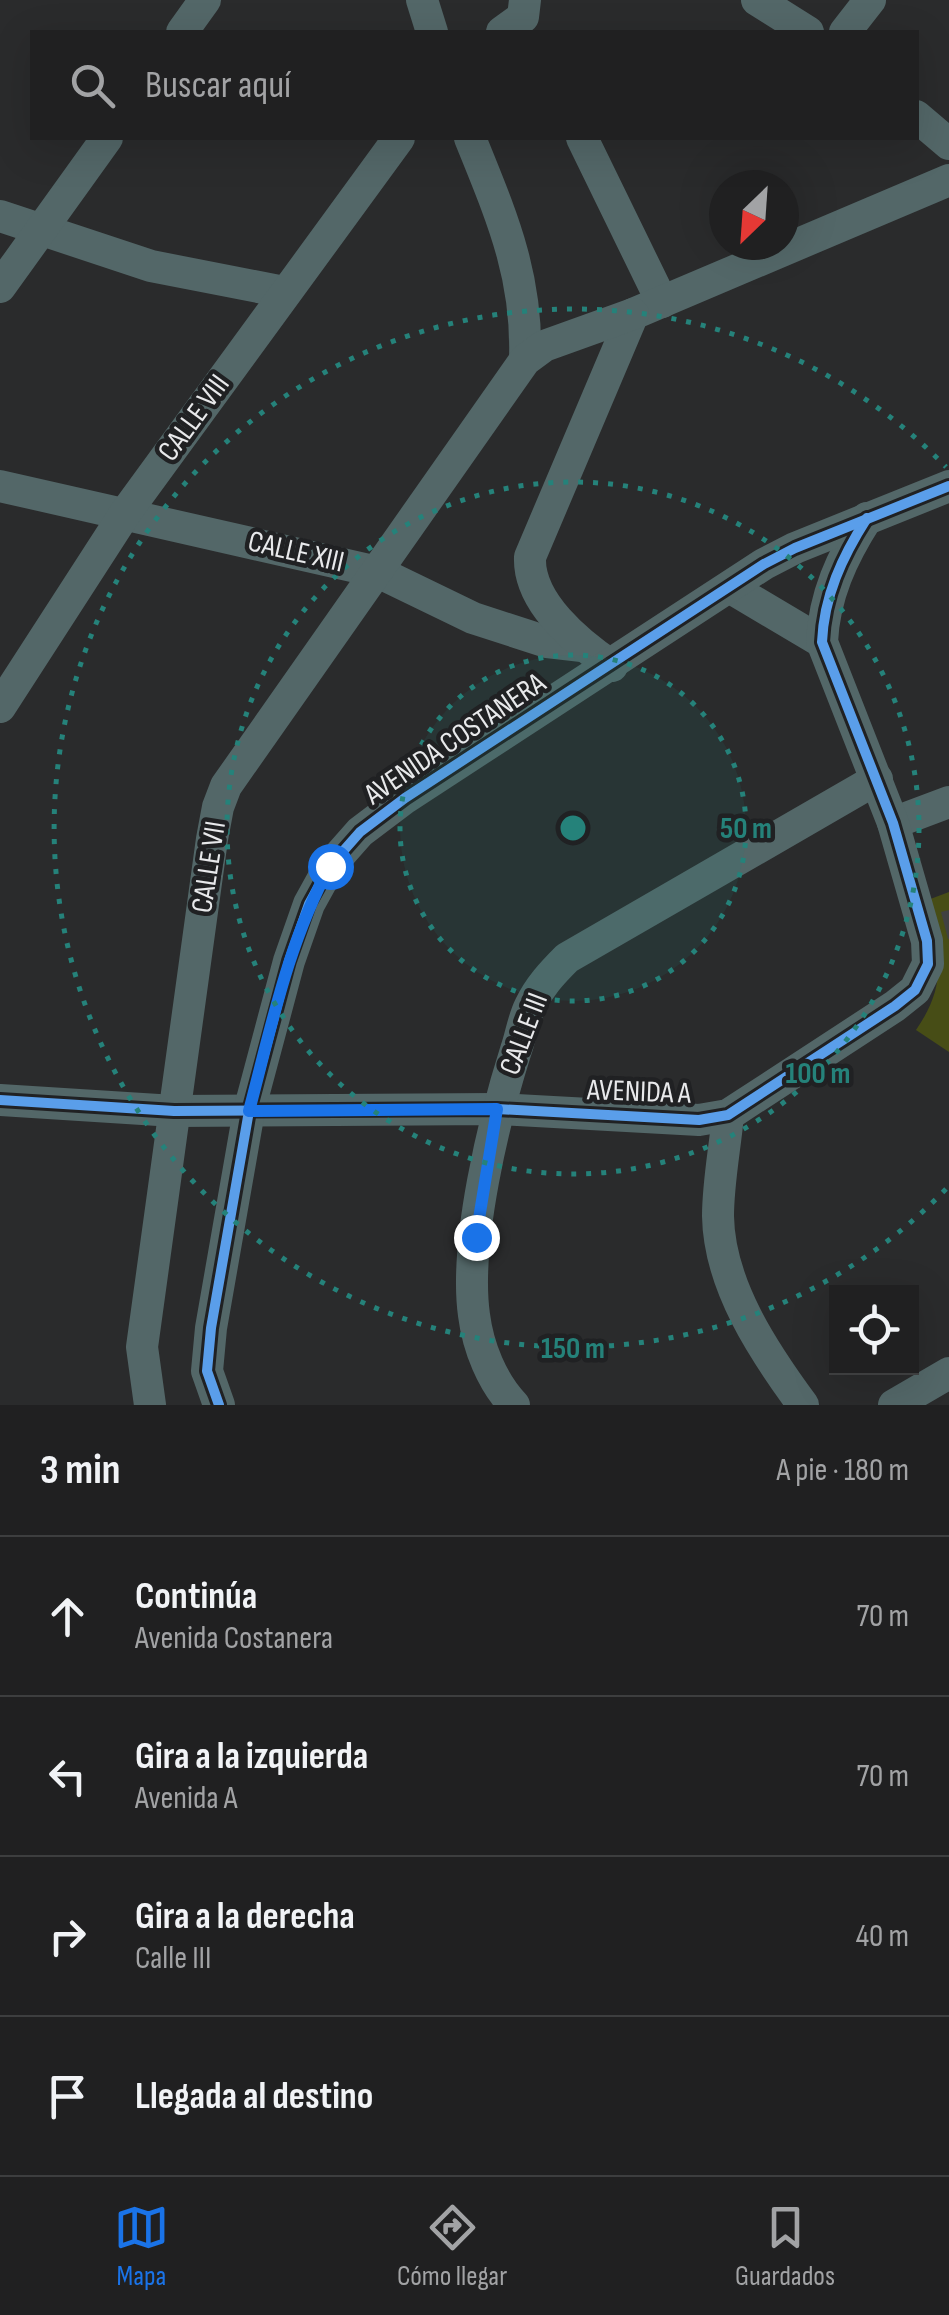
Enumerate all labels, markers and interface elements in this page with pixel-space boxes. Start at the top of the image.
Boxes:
search box [30,30,919,140]
icon: search [65,58,120,113]
text: Buscar aquí [145,63,291,108]
north arrow [709,170,799,260]
street label: CALLE VIII [151,368,237,468]
street label: CALLE XIII [244,523,348,581]
street label: AVENIDA COSTANERA [357,665,553,813]
centre of rings [555,810,591,846]
text: 50 m [720,811,772,847]
street label: CALLE VII [184,819,234,915]
route start [308,844,354,890]
street label: CALLE III [492,988,556,1080]
text: 100 m [786,1056,850,1092]
street label: AVENIDA A [585,1072,692,1112]
route end [454,1215,500,1261]
map controls [829,1285,919,1375]
button: locate [829,1285,919,1375]
text: 150 m [541,1331,605,1367]
text: 3 min [40,1445,120,1496]
text: A pie · 180 m [776,1451,909,1490]
text: Continúa [135,1574,257,1619]
icon: ahead [40,1589,95,1644]
text: 70 m [856,1597,909,1636]
text: Avenida Costanera [135,1619,333,1658]
text: Gira a la izquierda [135,1734,368,1779]
icon: left [40,1749,95,1804]
text: 70 m [856,1757,909,1796]
text: Avenida A [135,1779,237,1818]
text: Gira a la derecha [135,1894,355,1939]
icon: right [40,1909,95,1964]
text: 40 m [856,1917,909,1956]
text: Calle III [135,1939,212,1978]
icon: arrive [40,2069,95,2124]
text: Llegada al destino [135,2074,373,2119]
tab: Mapa [114,2200,169,2293]
tab: Cómo llegar [397,2200,507,2293]
tab: Guardados [735,2200,835,2293]

